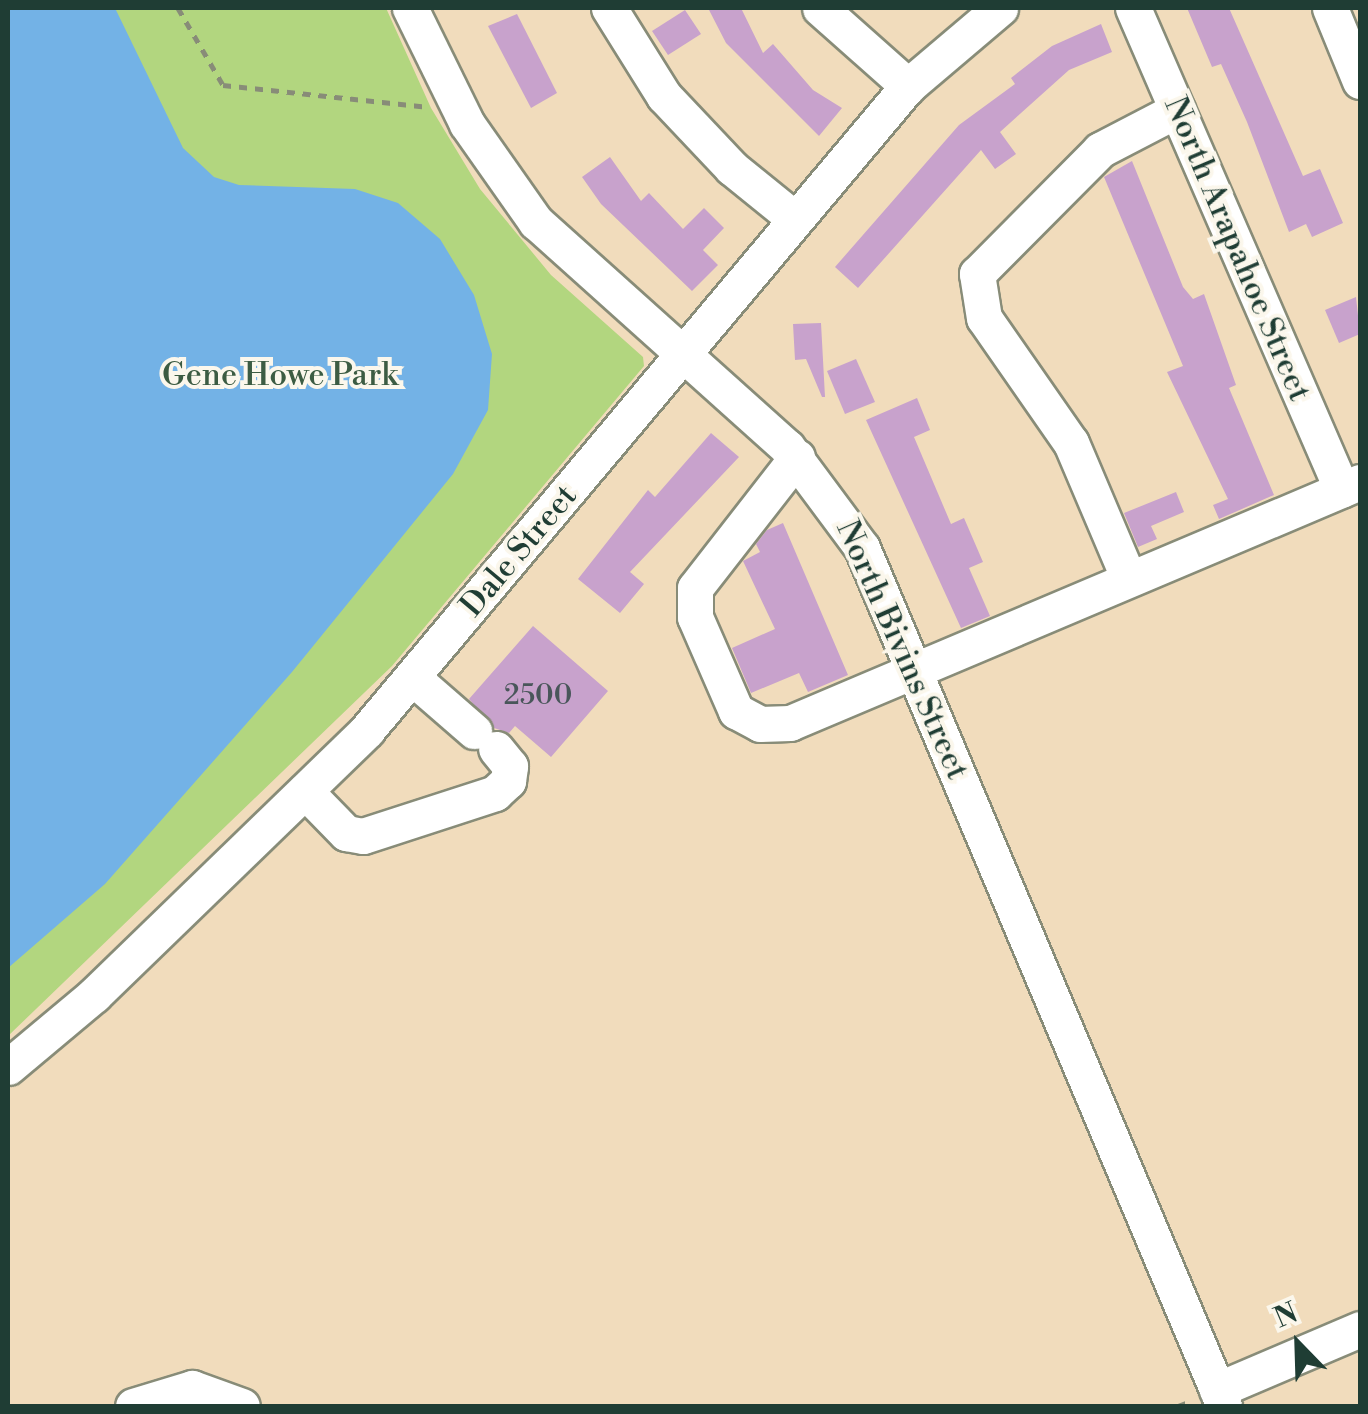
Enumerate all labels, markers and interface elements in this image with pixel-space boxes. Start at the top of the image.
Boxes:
street label: North Arapahoe Street [1155,91,1319,407]
park label: Gene Howe Park [162,356,398,394]
street label: Dale Street [453,477,585,625]
street label: North Bivins Street [828,514,976,786]
house number: 2500 [504,679,572,713]
north arrow [1248,1294,1348,1394]
text: N [1269,1295,1303,1336]

